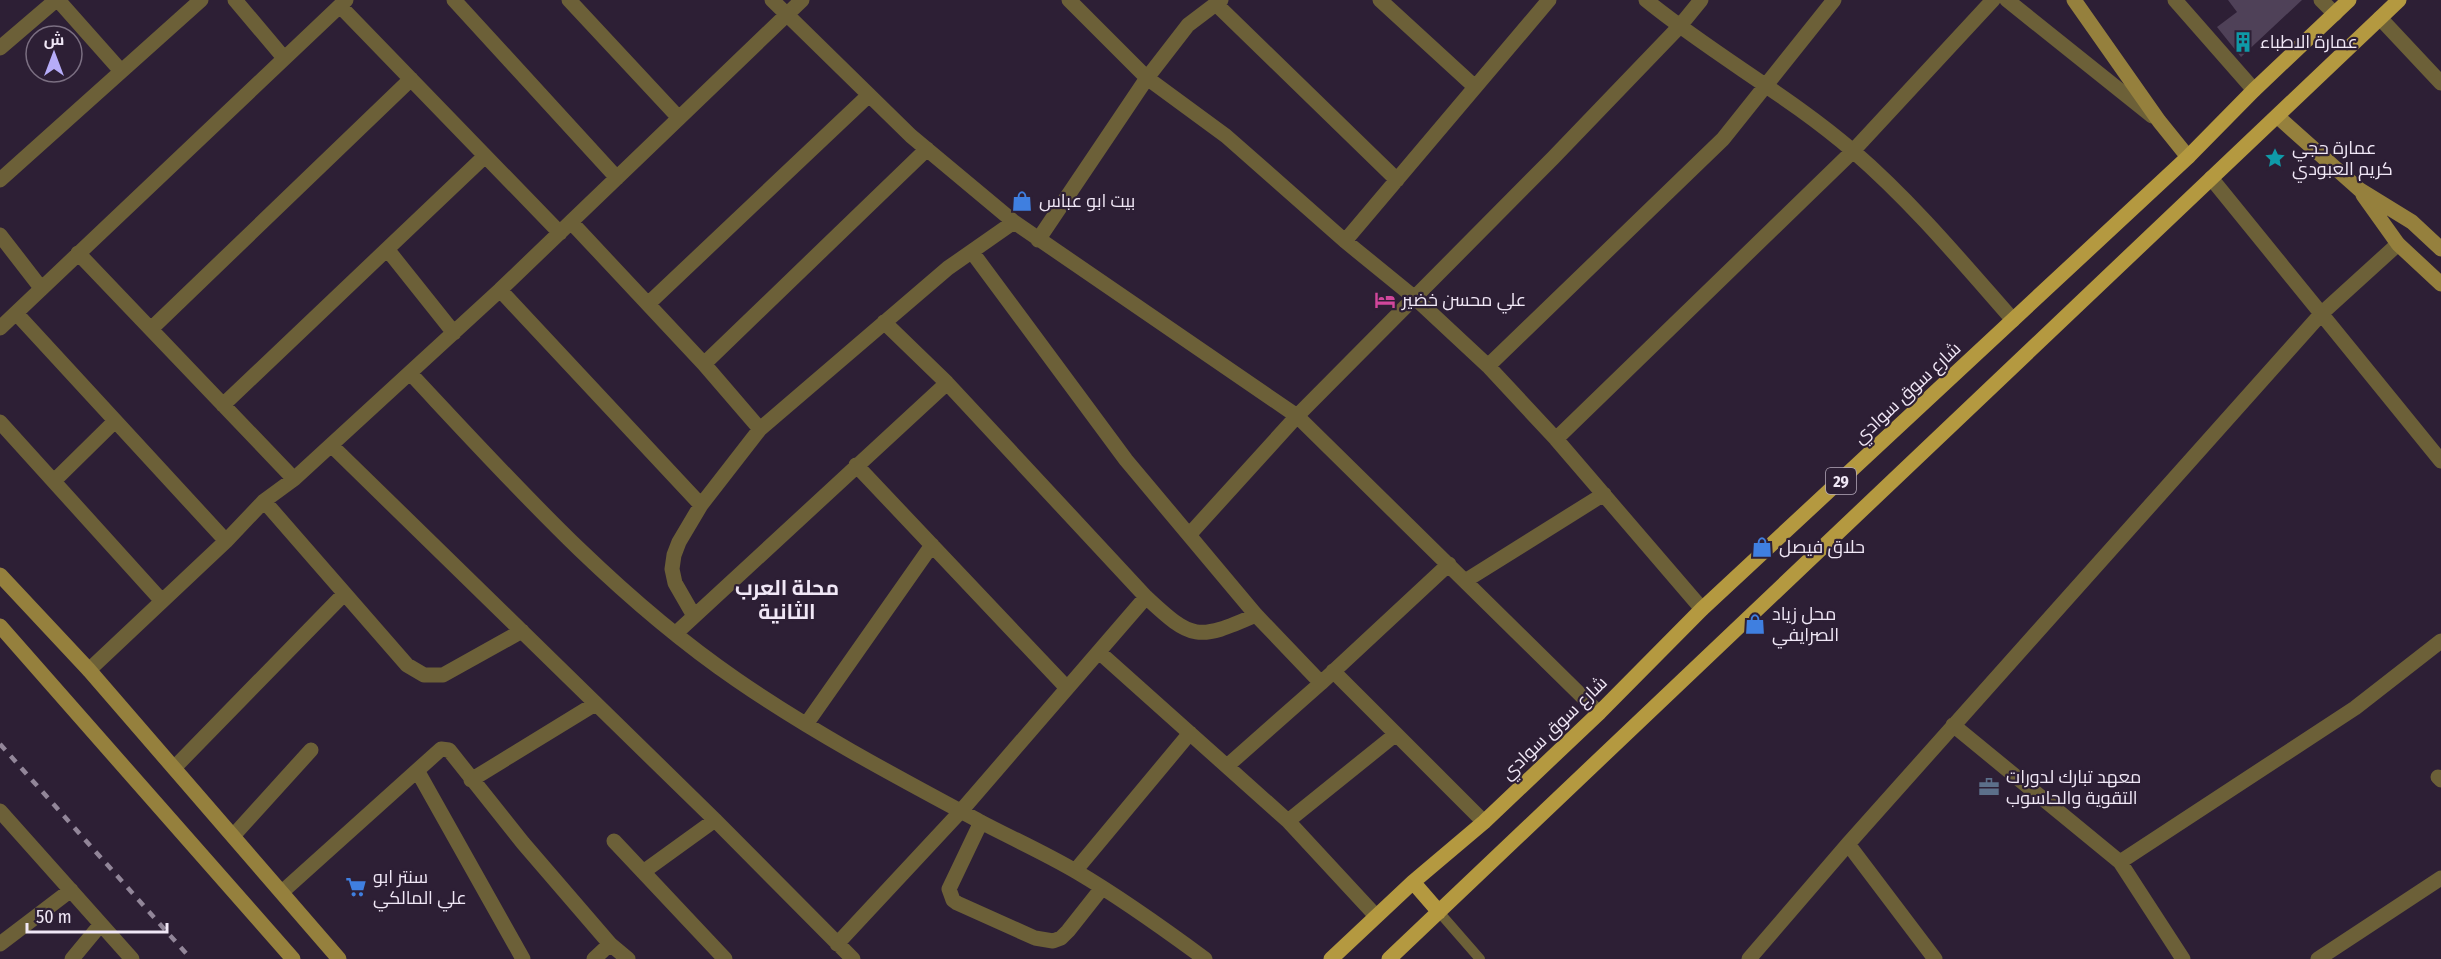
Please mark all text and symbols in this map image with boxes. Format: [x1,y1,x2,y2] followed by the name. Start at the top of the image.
[24,24,84,84] north arrow
[44,30,64,49] text: ش
[2231,30,2255,54] building icon: عمارة الاطباء
[2260,31,2358,53] place label: عمارة الاطباء
[2292,137,2393,183] place label: عمارة حجي كريم العبودي
[2263,146,2287,170] place icon: عمارة حجي كريم العبودي
[1010,189,1034,213] shop icon: بيت ابو عباس
[1039,190,1135,212] place label: بيت ابو عباس
[1373,288,1397,312] hotel icon: علي محسن خضير
[1401,289,1526,314] place label: علي محسن خضير
[1849,338,1967,451] street label: شارع سوق سوادي
[1826,468,1856,494] road number: 29
[1750,535,1774,559] shop icon: حلاق فيصل
[1779,536,1865,559] place label: حلاق فيصل
[735,575,839,625] district label: محلة العرب الثانية
[1772,603,1839,649] place label: محل زياد الصرايفي
[1743,612,1767,636] shop icon: محل زياد الصرايفي
[1496,672,1614,786] street label: شارع سوق سوادي
[2006,766,2141,809] place label: معهد تبارك لدورات التقوية والحاسوب
[1977,775,2001,799] office icon: معهد تبارك لدورات التقوية والحاسوب
[373,866,467,912] place label: سنتر ابو علي المالكي
[344,875,368,899] supermarket icon: سنتر ابو علي المالكي
[27,896,166,934] scale bar
[36,906,72,928] text: 50 m

